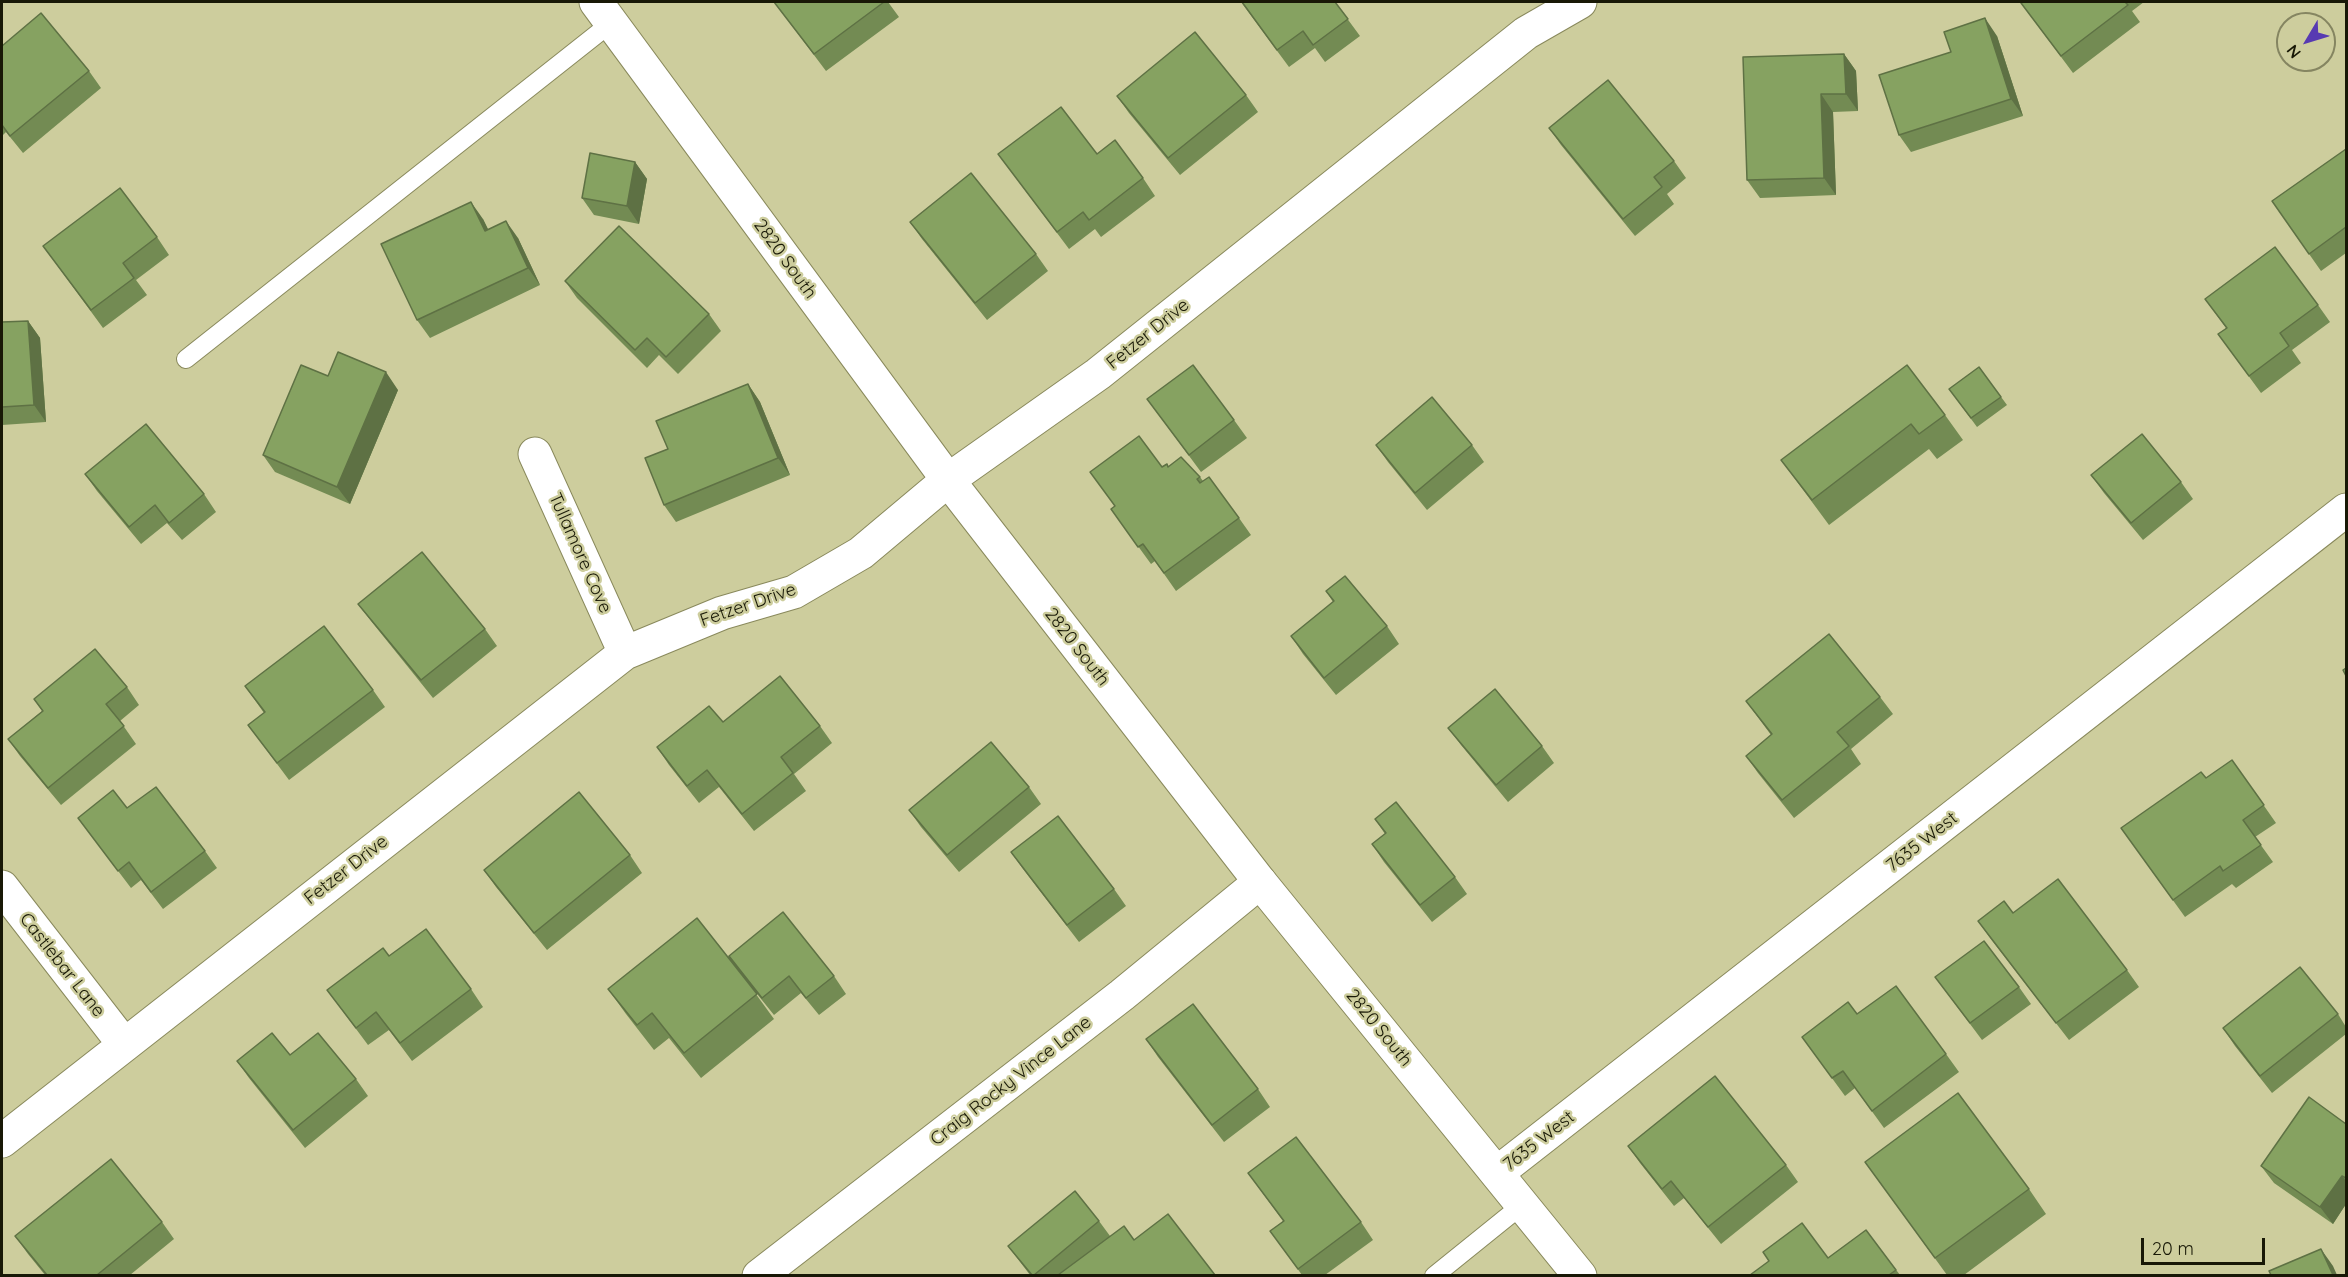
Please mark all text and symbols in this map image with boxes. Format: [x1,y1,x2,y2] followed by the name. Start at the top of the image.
[2276,12,2336,72] north arrow
[2282,41,2305,63] text: N
[749,215,821,303] street label: 2820 South
[1102,294,1194,374] street label: Fetzer Drive
[544,490,616,616] street label: Tullamore Cove
[697,579,799,631] street label: Fetzer Drive
[1040,604,1114,690] street label: 2820 South
[1882,808,1962,876] street label: 7635 West
[300,831,392,909] street label: Fetzer Drive
[15,909,109,1021] street label: Castlebar Lane
[1341,985,1417,1071] street label: 2820 South
[926,1012,1096,1150] street label: Craig Rocky Vince Lane
[1499,1107,1579,1175] street label: 7635 West
[2144,1226,2268,1264] scale bar
[2152,1237,2194,1260] text: 20 m

